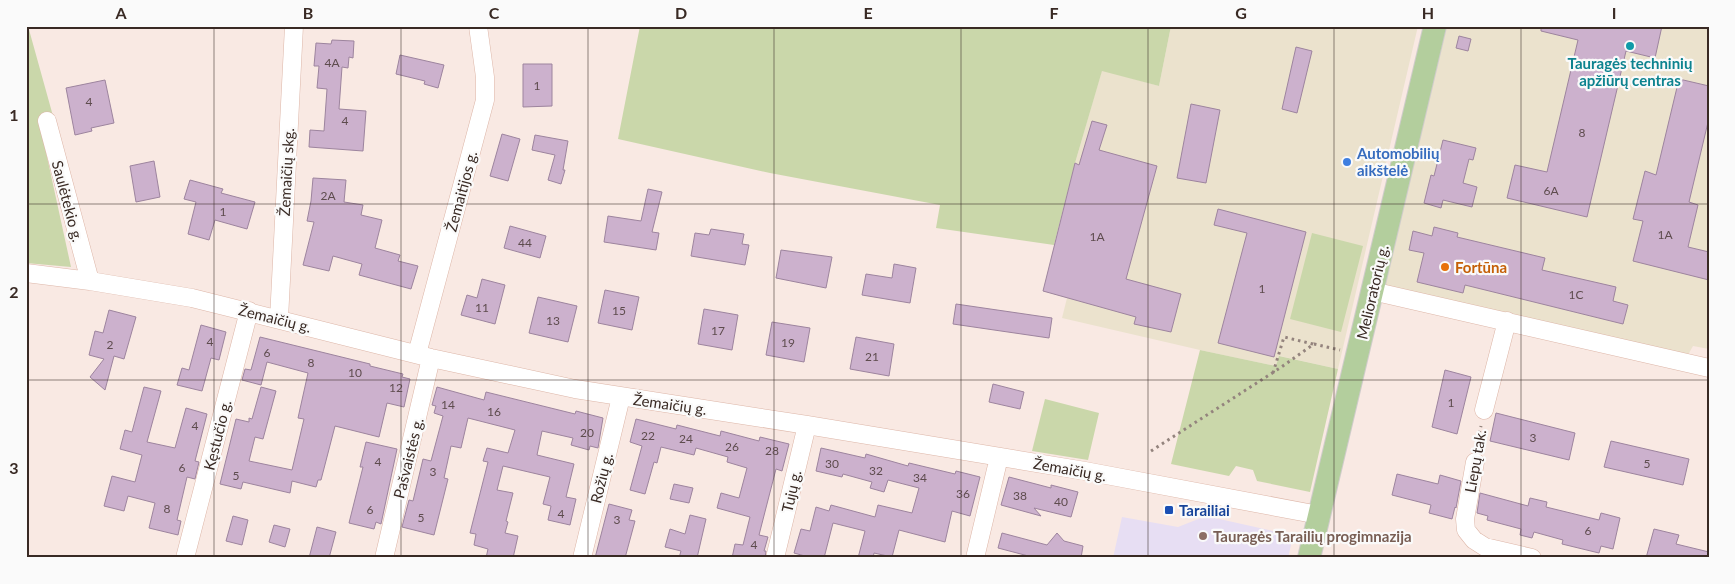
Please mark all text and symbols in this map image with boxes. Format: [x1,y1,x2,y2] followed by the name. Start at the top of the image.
[114,3,127,22] text: A
[303,3,313,22] text: B
[489,3,500,22] text: C
[675,3,687,22] text: D
[863,3,873,22] text: E
[1049,3,1059,22] text: F
[1235,3,1247,22] text: G
[1422,3,1434,22] text: H
[1612,3,1616,22] text: I
[1624,40,1636,52] marker: Tauragės techninių apžiūrų centras
[1568,54,1693,89] place label: Tauragės techninių apžiūrų centras
[324,55,340,70] house number: 4A
[534,78,541,93] house number: 1
[86,94,93,109] house number: 4
[9,105,19,124] text: 1
[342,113,349,128] house number: 4
[1579,125,1586,140] house number: 8
[275,127,297,217] street label: Žemaičių skg.
[1356,144,1440,179] place label: Automobilių aikštelė
[442,149,480,233] street label: Žemaitijos g.
[1341,156,1353,168] marker: Automobilių aikštelė
[49,158,87,244] street label: Saulėtekio g.
[1543,183,1559,198] house number: 6A
[320,188,336,203] house number: 2A
[220,204,227,219] house number: 1
[1657,227,1673,242] house number: 1A
[1089,229,1105,244] house number: 1A
[518,235,532,250] house number: 44
[1352,243,1392,341] street label: Melioratorių g.
[1455,258,1507,276] place label: Fortūna
[1439,261,1451,273] marker: Fortūna
[1259,281,1266,296] house number: 1
[9,282,19,301] text: 2
[1569,287,1583,302] house number: 1C
[237,300,313,336] street label: Žemaičių g.
[475,300,489,315] house number: 11
[612,303,626,318] house number: 15
[546,313,560,328] house number: 13
[711,323,725,338] house number: 17
[207,334,214,349] house number: 4
[781,335,795,350] house number: 19
[107,337,114,352] house number: 2
[264,345,271,360] house number: 6
[865,349,879,364] house number: 21
[308,355,315,370] house number: 8
[348,365,362,380] house number: 10
[389,380,403,395] house number: 12
[632,390,708,418] street label: Žemaičių g.
[1448,395,1455,410] house number: 1
[441,397,455,412] house number: 14
[200,398,234,472] street label: Kęstučio g.
[487,404,501,419] house number: 16
[389,416,427,500] street label: Pašvaistės g.
[192,418,199,433] house number: 4
[580,425,594,440] house number: 20
[641,428,655,443] house number: 22
[1461,428,1489,494] street label: Liepų tak.
[1530,430,1537,445] house number: 3
[679,431,693,446] house number: 24
[725,439,739,454] house number: 26
[765,443,779,458] house number: 28
[586,451,616,505] street label: Rožių g.
[375,454,382,469] house number: 4
[1032,454,1108,484] street label: Žemaičių g.
[825,456,839,471] house number: 30
[1644,456,1651,471] house number: 5
[9,458,19,477] text: 3
[179,460,186,475] house number: 6
[869,463,883,478] house number: 32
[430,464,437,479] house number: 3
[233,468,240,483] house number: 5
[777,468,805,514] street label: Tujų g.
[913,470,927,485] house number: 34
[956,486,970,501] house number: 36
[1013,488,1027,503] house number: 38
[1054,494,1068,509] house number: 40
[164,501,171,516] house number: 8
[1179,501,1230,519] place label: Tarailiai
[367,502,374,517] house number: 6
[1163,504,1175,516] marker: Tarailiai
[558,506,565,521] house number: 4
[418,510,425,525] house number: 5
[614,512,621,527] house number: 3
[1585,523,1592,538] house number: 6
[1213,527,1412,545] place label: Tauragės Tarailių progimnazija
[1197,530,1209,542] marker: Tauragės Tarailių progimnazija
[751,537,758,552] house number: 4

